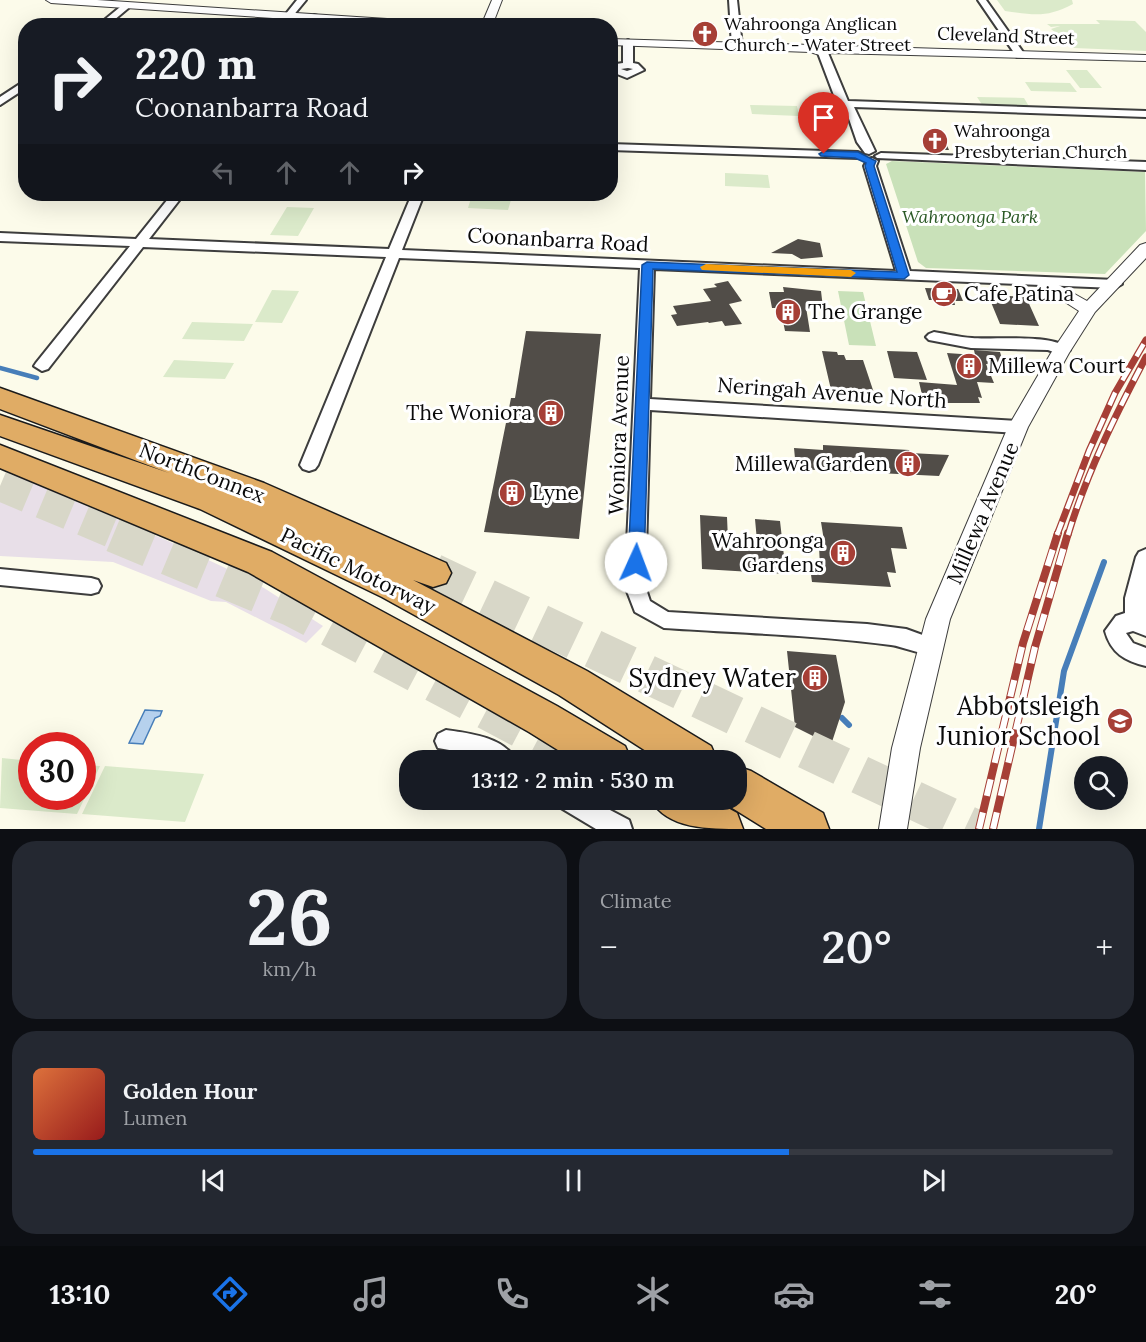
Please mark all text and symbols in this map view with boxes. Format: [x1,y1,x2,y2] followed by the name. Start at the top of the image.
[724,12,911,56] place label: Wahroonga Anglican Church - Water Street
[690,19,720,49] church icon: Wahroonga Anglican Church - Water Street
[937,22,1075,49] street label: Cleveland Street
[135,37,256,91] text: 220 m
[36,42,114,120] icon: right
[135,90,369,124] text: Coonanbarra Road
[798,92,849,154] pin
[807,101,840,134] icon: arrive
[954,119,1127,163] place label: Wahroonga Presbyterian Church
[920,126,950,156] church icon: Wahroonga Presbyterian Church
[207,156,240,189] icon: left
[270,156,303,189] icon: ahead
[333,156,366,189] icon: ahead
[396,156,429,189] icon: right
[902,205,1038,228] park label: Wahroonga Park
[467,221,649,258] street label: Coonanbarra Road
[929,279,959,309] cafe icon: Cafe Patina
[964,280,1074,307] place label: Cafe Patina
[773,297,803,327] building icon: The Grange
[808,298,922,325] place label: The Grange
[954,351,984,381] building icon: Millewa Court
[988,352,1127,379] place label: Millewa Court
[602,355,635,515] street label: Woniora Avenue
[716,371,948,414] street label: Neringah Avenue North
[536,398,566,428] building icon: The Woniora
[406,399,532,426] place label: The Woniora
[135,436,269,509] street label: NorthConnex
[940,437,1025,588] street label: Millewa Avenue
[893,449,923,479] building icon: Millewa Garden
[735,450,888,477] place label: Millewa Garden
[497,478,527,508] building icon: Lyne
[532,479,579,506] place label: Lyne
[276,521,440,620] street label: Pacific Motorway
[712,527,824,578] place label: Wahroonga Gardens
[604,531,668,595] position arrow
[828,538,858,568] building icon: Wahroonga Gardens
[629,661,797,694] place label: Sydney Water
[800,663,830,693] building icon: Sydney Water
[936,689,1100,752] place label: Abbotsleigh Junior School
[1105,706,1135,736] school or university icon: Abbotsleigh Junior School
[18,732,96,810] speed limit sign: 30
[1074,756,1128,810] map controls
[1074,756,1128,810] button: search
[472,766,674,794] text: 13:12 · 2 min · 530 m
[246,867,333,966] text: 26
[600,888,672,913] text: Climate
[822,918,891,975] text: 20°
[600,926,618,968] text: −
[1095,926,1113,968] text: +
[262,956,317,981] text: km/h
[123,1077,257,1105] text: Golden Hour
[123,1105,187,1130] text: Lumen
[197,1164,230,1197] icon: previous
[557,1164,590,1197] icon: pause
[917,1164,950,1197] icon: next
[209,1273,251,1315] icon: directions
[350,1273,392,1315] icon: music
[491,1273,533,1315] icon: phone
[632,1273,674,1315] icon: climate
[773,1273,815,1315] icon: car
[914,1273,956,1315] icon: filters
[49,1277,110,1311] text: 13:10
[1055,1277,1097,1311] text: 20°

